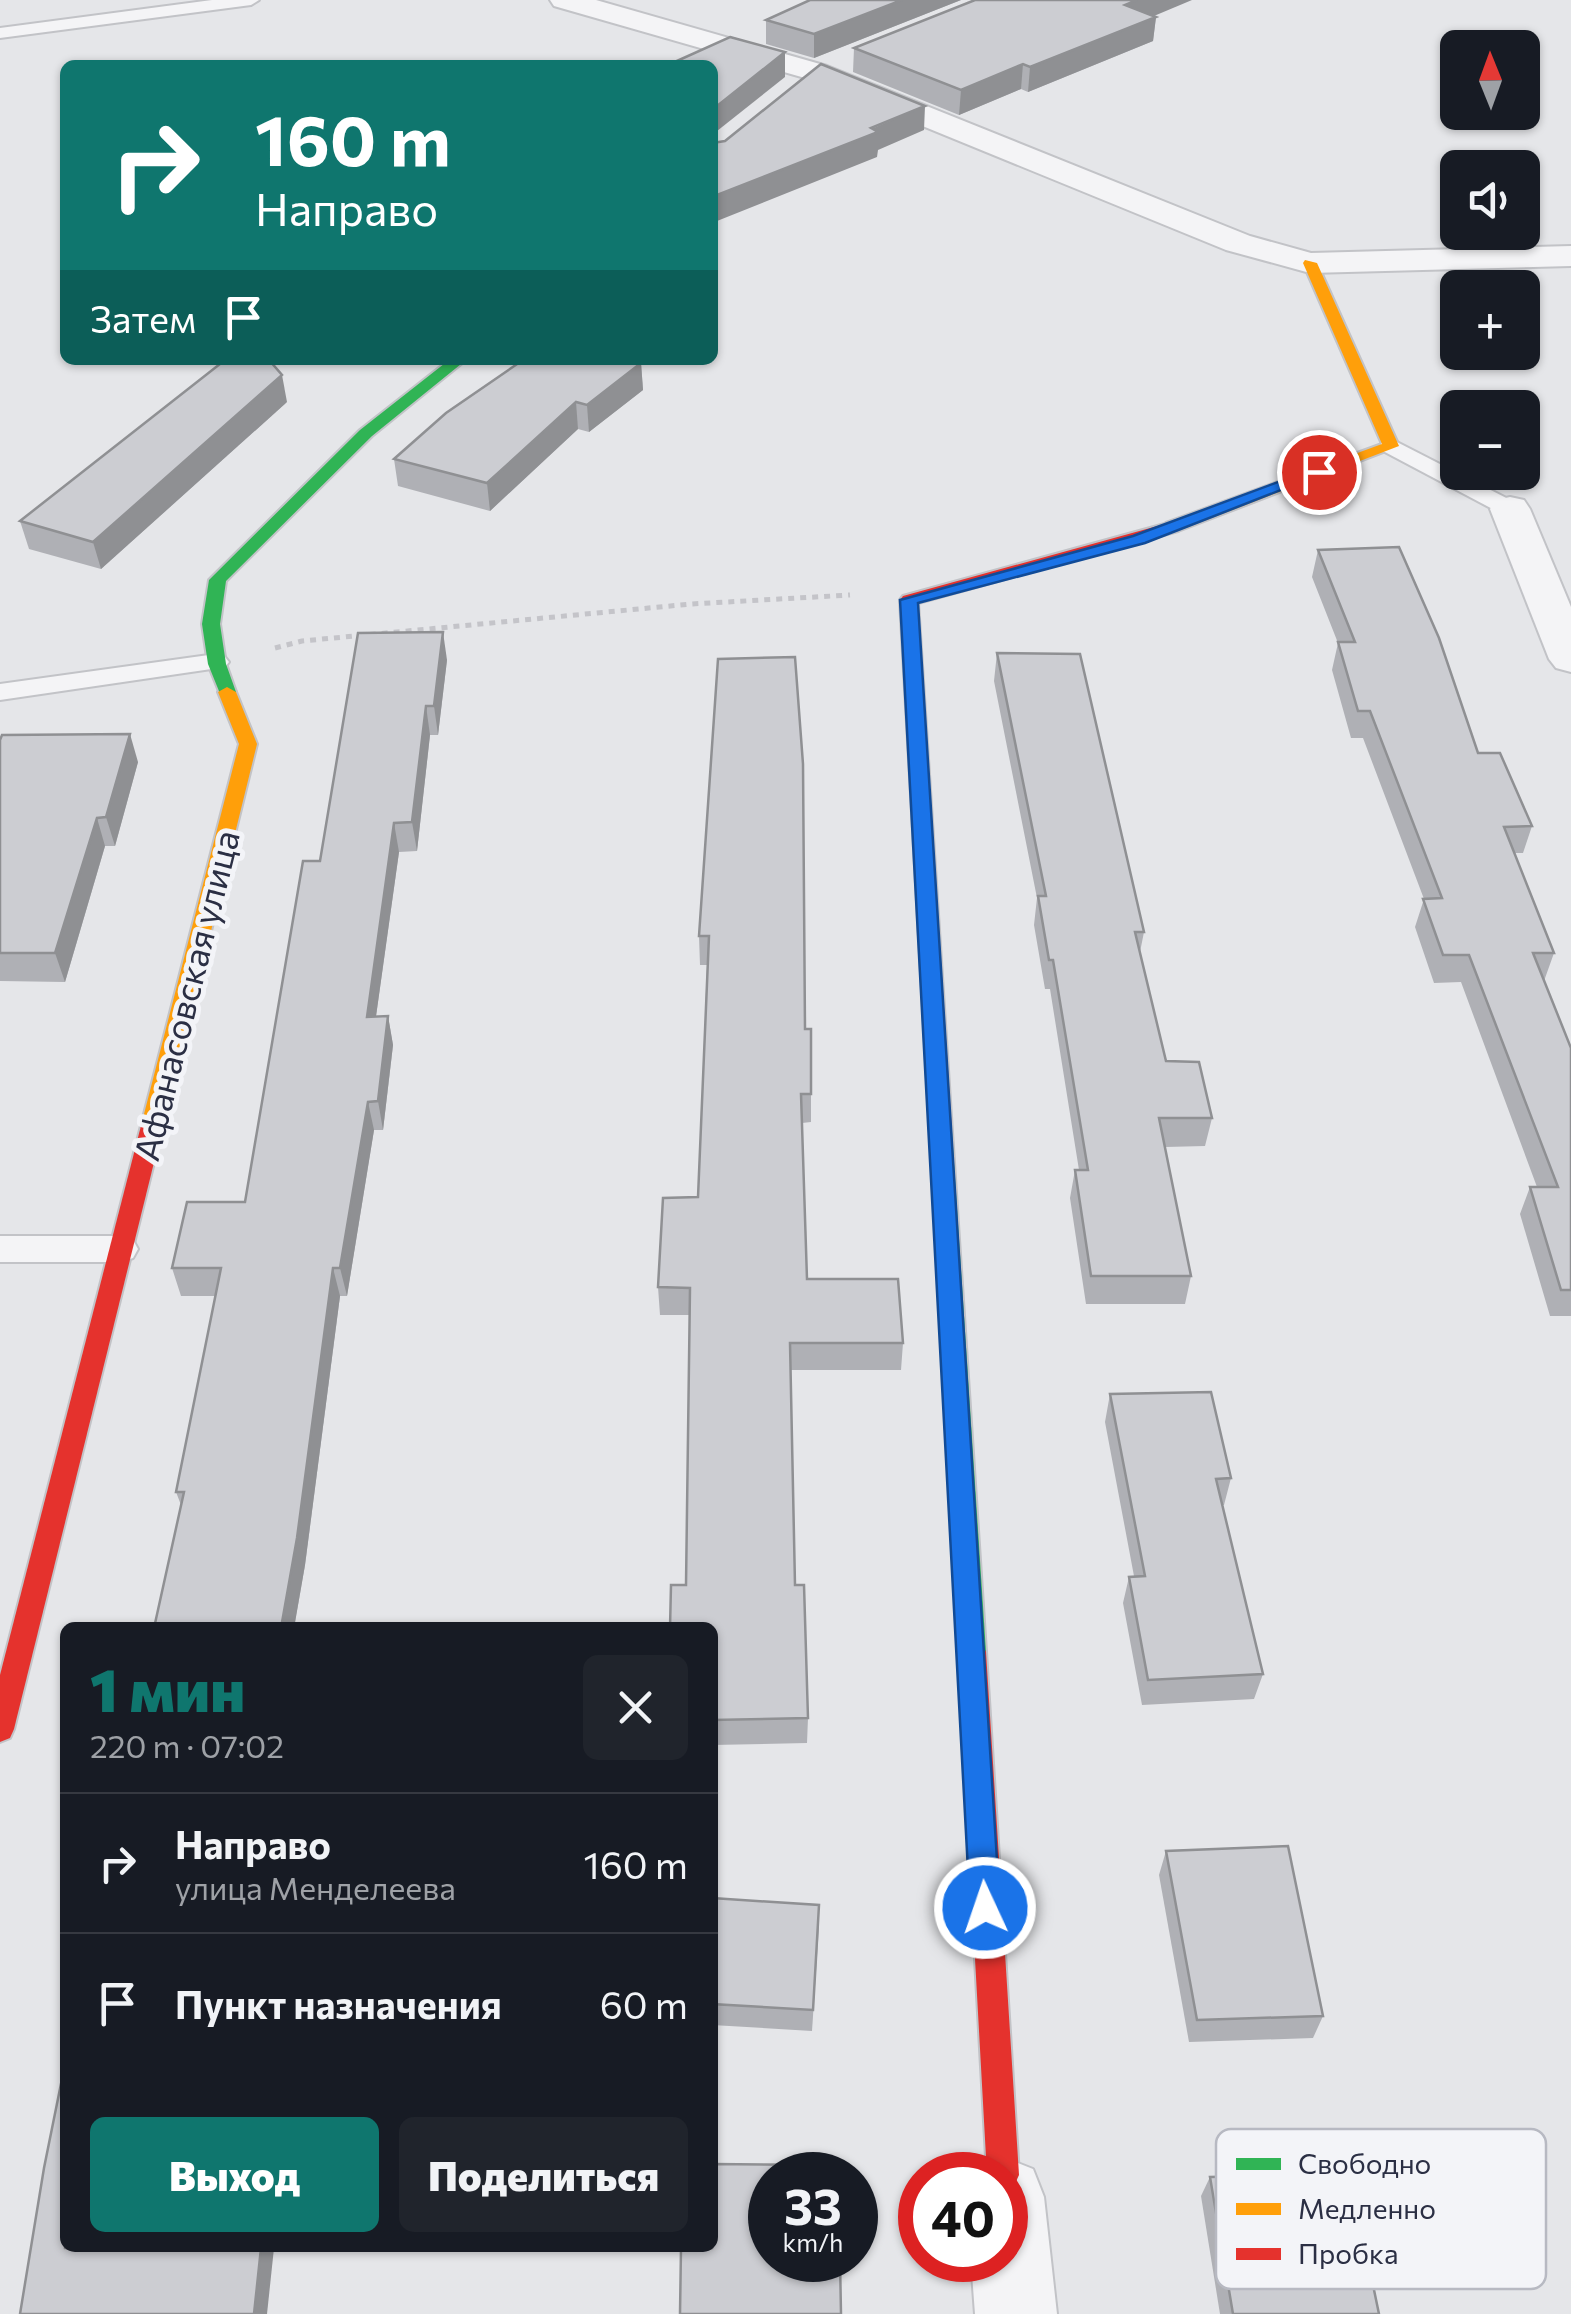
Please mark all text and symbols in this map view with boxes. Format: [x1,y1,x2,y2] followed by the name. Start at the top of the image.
[1440,30,1540,130] north arrow
[1440,30,1540,490] map controls
[255,95,451,180] text: 160 m
[90,100,220,230] icon: right
[1440,150,1540,250] button: sound
[255,180,438,235] text: Направо
[1440,270,1540,370] button: +
[216,290,271,345] icon: arrive
[90,294,196,341] text: Затем
[1440,390,1540,490] button: −
[1277,430,1362,515] pin
[1292,445,1347,500] icon: arrive
[123,825,247,1165] street label: Афанасовская улица
[90,1651,245,1724] text: 1 мин
[583,1655,688,1760] button: close
[90,1725,284,1765] text: 220 m · 07:02
[175,1820,331,1867] text: Направо
[90,1836,145,1891] icon: right
[583,1840,688,1887] text: 160 m
[933,1856,1037,1960] position arrow
[175,1867,456,1907] text: улица Менделеева
[90,1976,145,2031] icon: arrive
[175,1980,502,2027] text: Пункт назначения
[600,1980,688,2027] text: 60 m
[90,2117,379,2232] button: Выход
[399,2117,688,2232] button: Поделиться
[1216,2129,1546,2289] legend
[1298,2146,1431,2180] text: Свободно
[898,2152,1028,2282] speed limit sign: 40
[784,2174,842,2235] text: 33
[1298,2191,1436,2225] text: Медленно
[783,2227,843,2257] text: km/h
[1298,2236,1398,2270] text: Пробка

